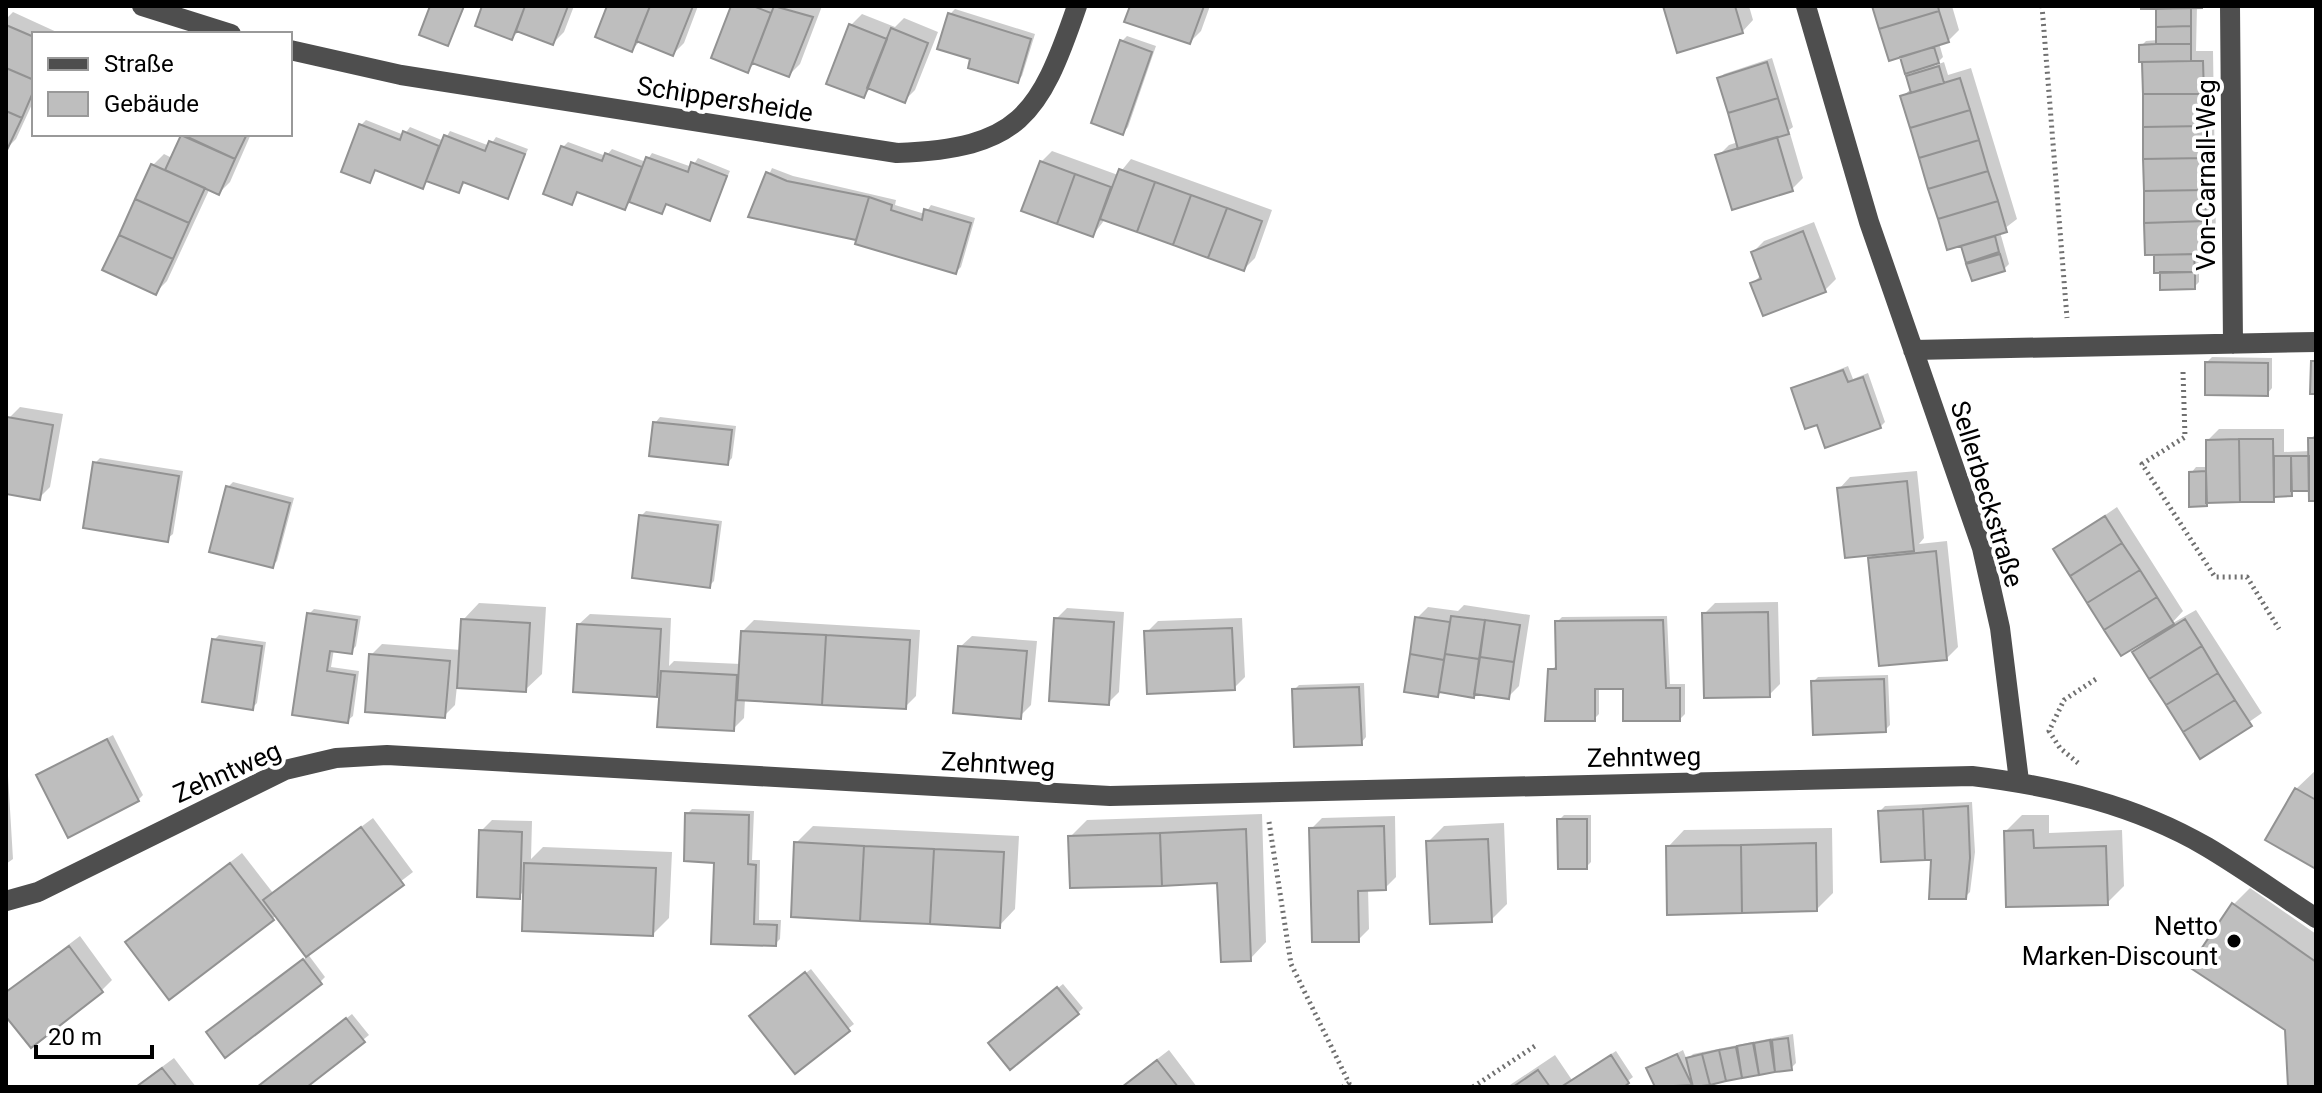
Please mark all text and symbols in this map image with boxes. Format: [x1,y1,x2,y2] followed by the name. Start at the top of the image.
[32,32,292,136] legend
[104,50,174,78] text: Straße
[635,70,815,128] street label: Schippersheide
[2191,79,2221,271] street label: Von-Carnall-Weg
[104,90,199,118] text: Gebäude
[1944,397,2030,591] street label: Sellerbeckstraße
[169,735,285,809] street label: Zehntweg
[1587,741,1701,773] street label: Zehntweg
[940,746,1056,782] street label: Zehntweg
[2022,911,2218,971] place label: Netto Marken-Discount
[2225,932,2243,950] marker: Netto Marken-Discount
[36,1009,152,1059] scale bar
[48,1023,102,1051] text: 20 m

